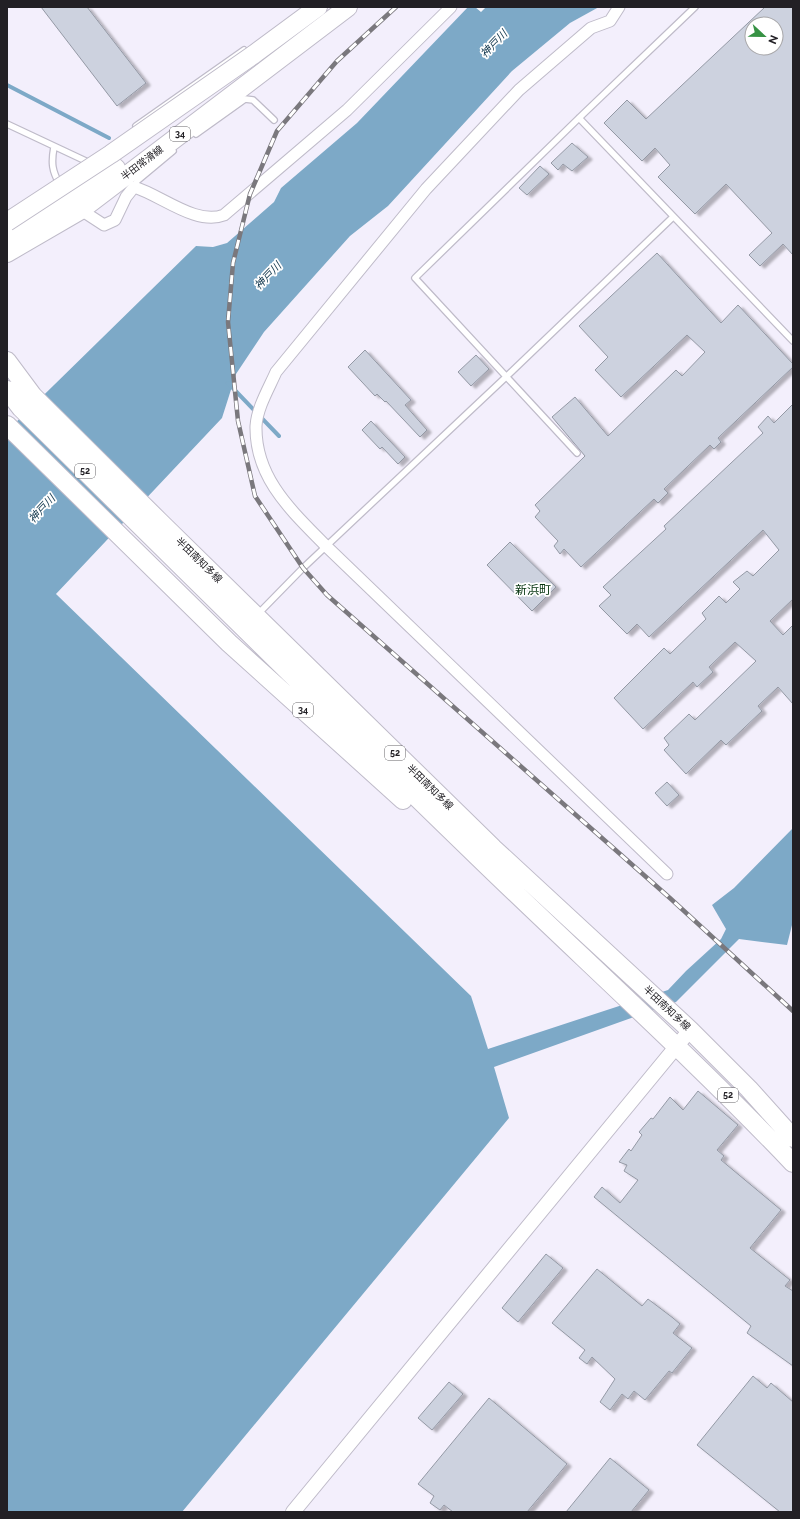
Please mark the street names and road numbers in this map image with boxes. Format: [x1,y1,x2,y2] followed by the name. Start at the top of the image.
[170,127,190,141] road number: 34
[119,144,165,182] street label: 半田常滑線
[75,464,95,478] road number: 52
[174,535,224,585] street label: 半田南知多線
[293,703,313,717] road number: 34
[385,746,405,760] road number: 52
[405,762,455,812] street label: 半田南知多線
[641,984,693,1032] street label: 半田南知多線
[718,1088,738,1102] road number: 52

